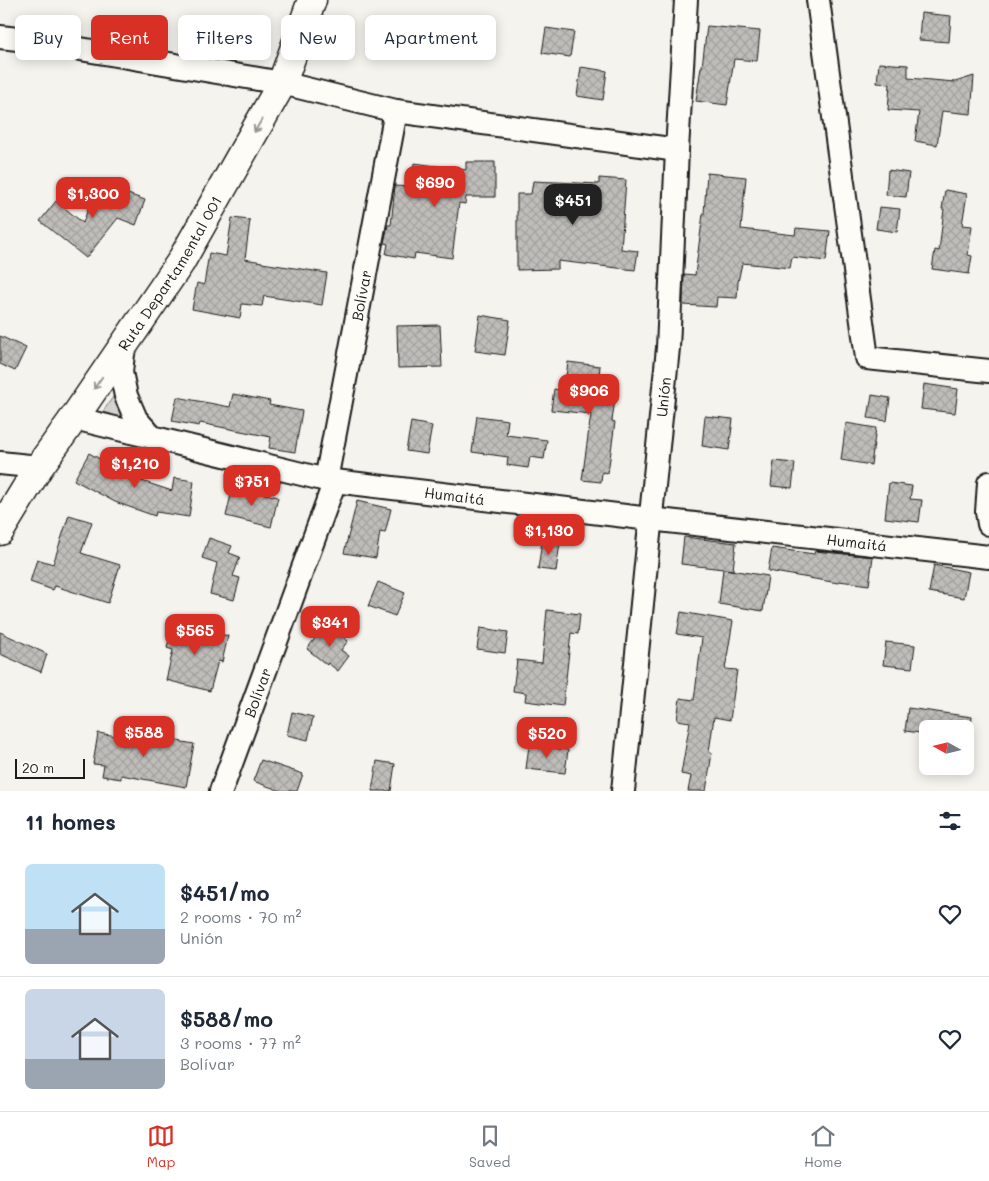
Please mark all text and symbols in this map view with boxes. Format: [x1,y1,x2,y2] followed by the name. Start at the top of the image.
[15,15,81,60] chip: Buy
[91,15,168,60] chip: Rent
[178,15,271,60] chip: Filters
[281,15,355,60] chip: New
[365,15,496,60] chip: Apartment
[252,118,262,132] one-way arrow
[405,166,465,208] pin: $690
[415,171,455,192] text: $690
[52,176,134,219] pin: $1,300
[67,182,119,203] text: $1,300
[543,184,603,226] pin: $451
[555,189,591,210] text: $451
[113,192,226,354] street label: Ruta Departamental 001
[346,268,376,322] street label: Bolívar
[559,374,619,416] pin: $906
[93,376,104,390] one-way arrow
[651,376,675,418] street label: Unión
[569,379,609,400] text: $906
[94,446,176,489] pin: $1,210
[111,452,159,473] text: $1,210
[222,464,282,507] pin: $751
[234,470,270,491] text: $751
[423,482,486,509] street label: Humaitá
[508,514,590,556] pin: $1,130
[525,519,573,540] text: $1,130
[826,529,888,556] street label: Humaitá
[300,606,360,648] pin: $341
[312,611,348,632] text: $341
[165,614,225,656] pin: $565
[176,619,214,640] text: $565
[239,665,276,720] street label: Bolívar
[114,716,174,758] pin: $588
[517,716,577,759] pin: $520
[919,720,974,775] north arrow
[919,720,974,775] map controls
[124,721,164,742] text: $588
[528,722,566,743] text: $520
[15,756,85,779] scale bar
[22,758,54,777] text: 20 m
[936,807,964,835] icon: filters
[25,808,116,835] text: 11 homes
[180,879,270,906] text: $451/mo
[65,884,125,944] icon: home
[936,900,964,928] icon: heart
[180,906,301,927] text: 2 rooms · 70 m²
[180,927,223,948] text: Unión
[180,1005,273,1032] text: $588/mo
[65,1009,125,1069] icon: home
[936,1025,964,1053] icon: heart
[180,1032,301,1053] text: 3 rooms · 77 m²
[180,1053,235,1074] text: Bolívar
[147,1122,175,1171] tab: Map
[469,1122,510,1171] tab: Saved
[804,1122,842,1171] tab: Home

